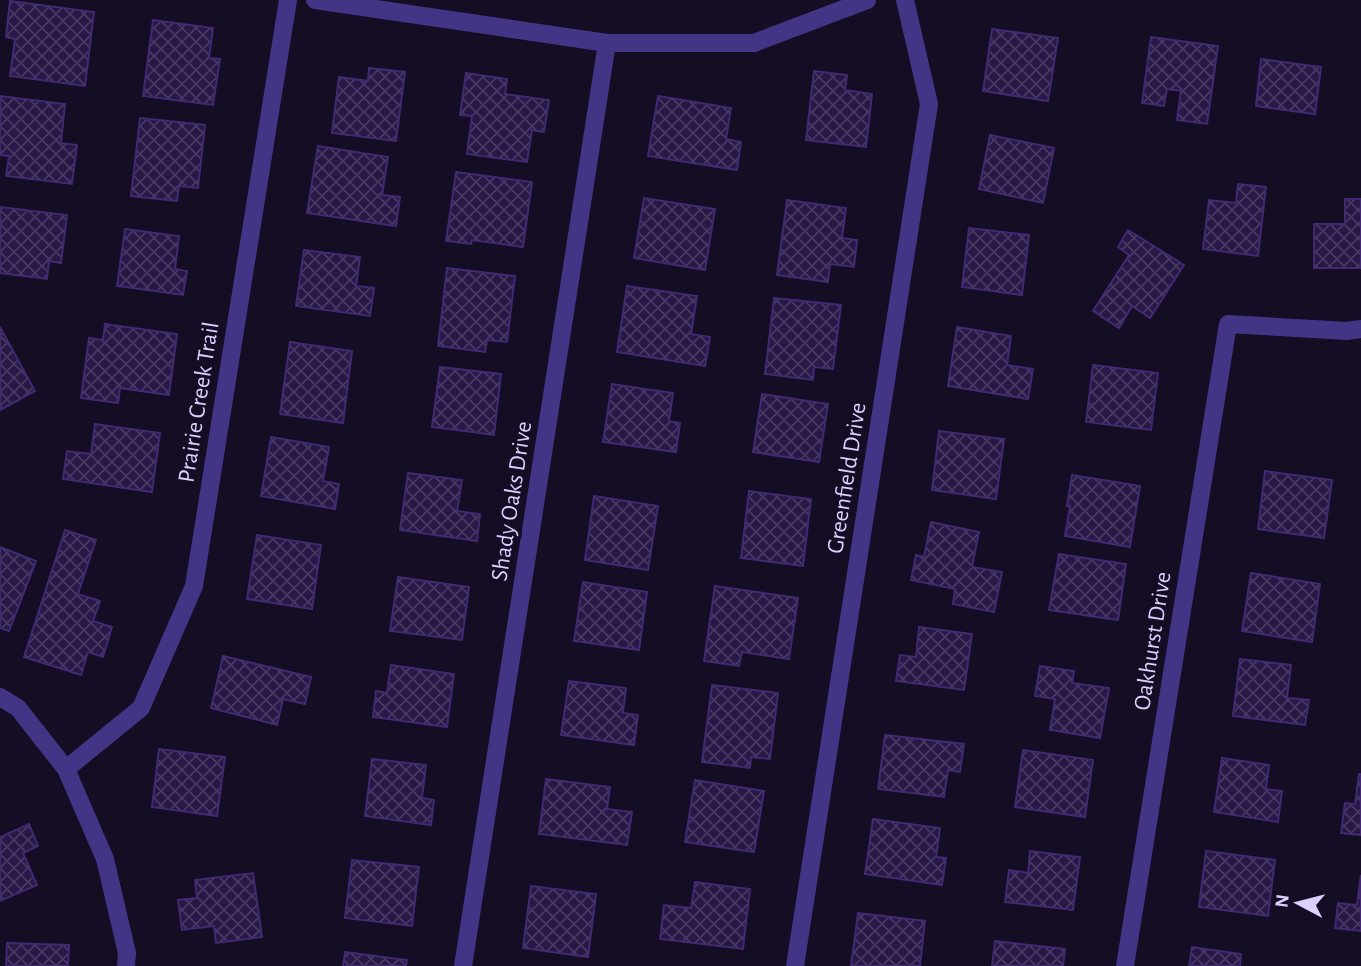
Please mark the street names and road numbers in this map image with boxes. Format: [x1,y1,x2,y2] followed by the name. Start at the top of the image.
[174,320,224,484] street label: Prairie Creek Trail
[823,401,871,555] street label: Greenfield Drive
[488,420,536,583] street label: Shady Oaks Drive
[1130,570,1176,712] street label: Oakhurst Drive

